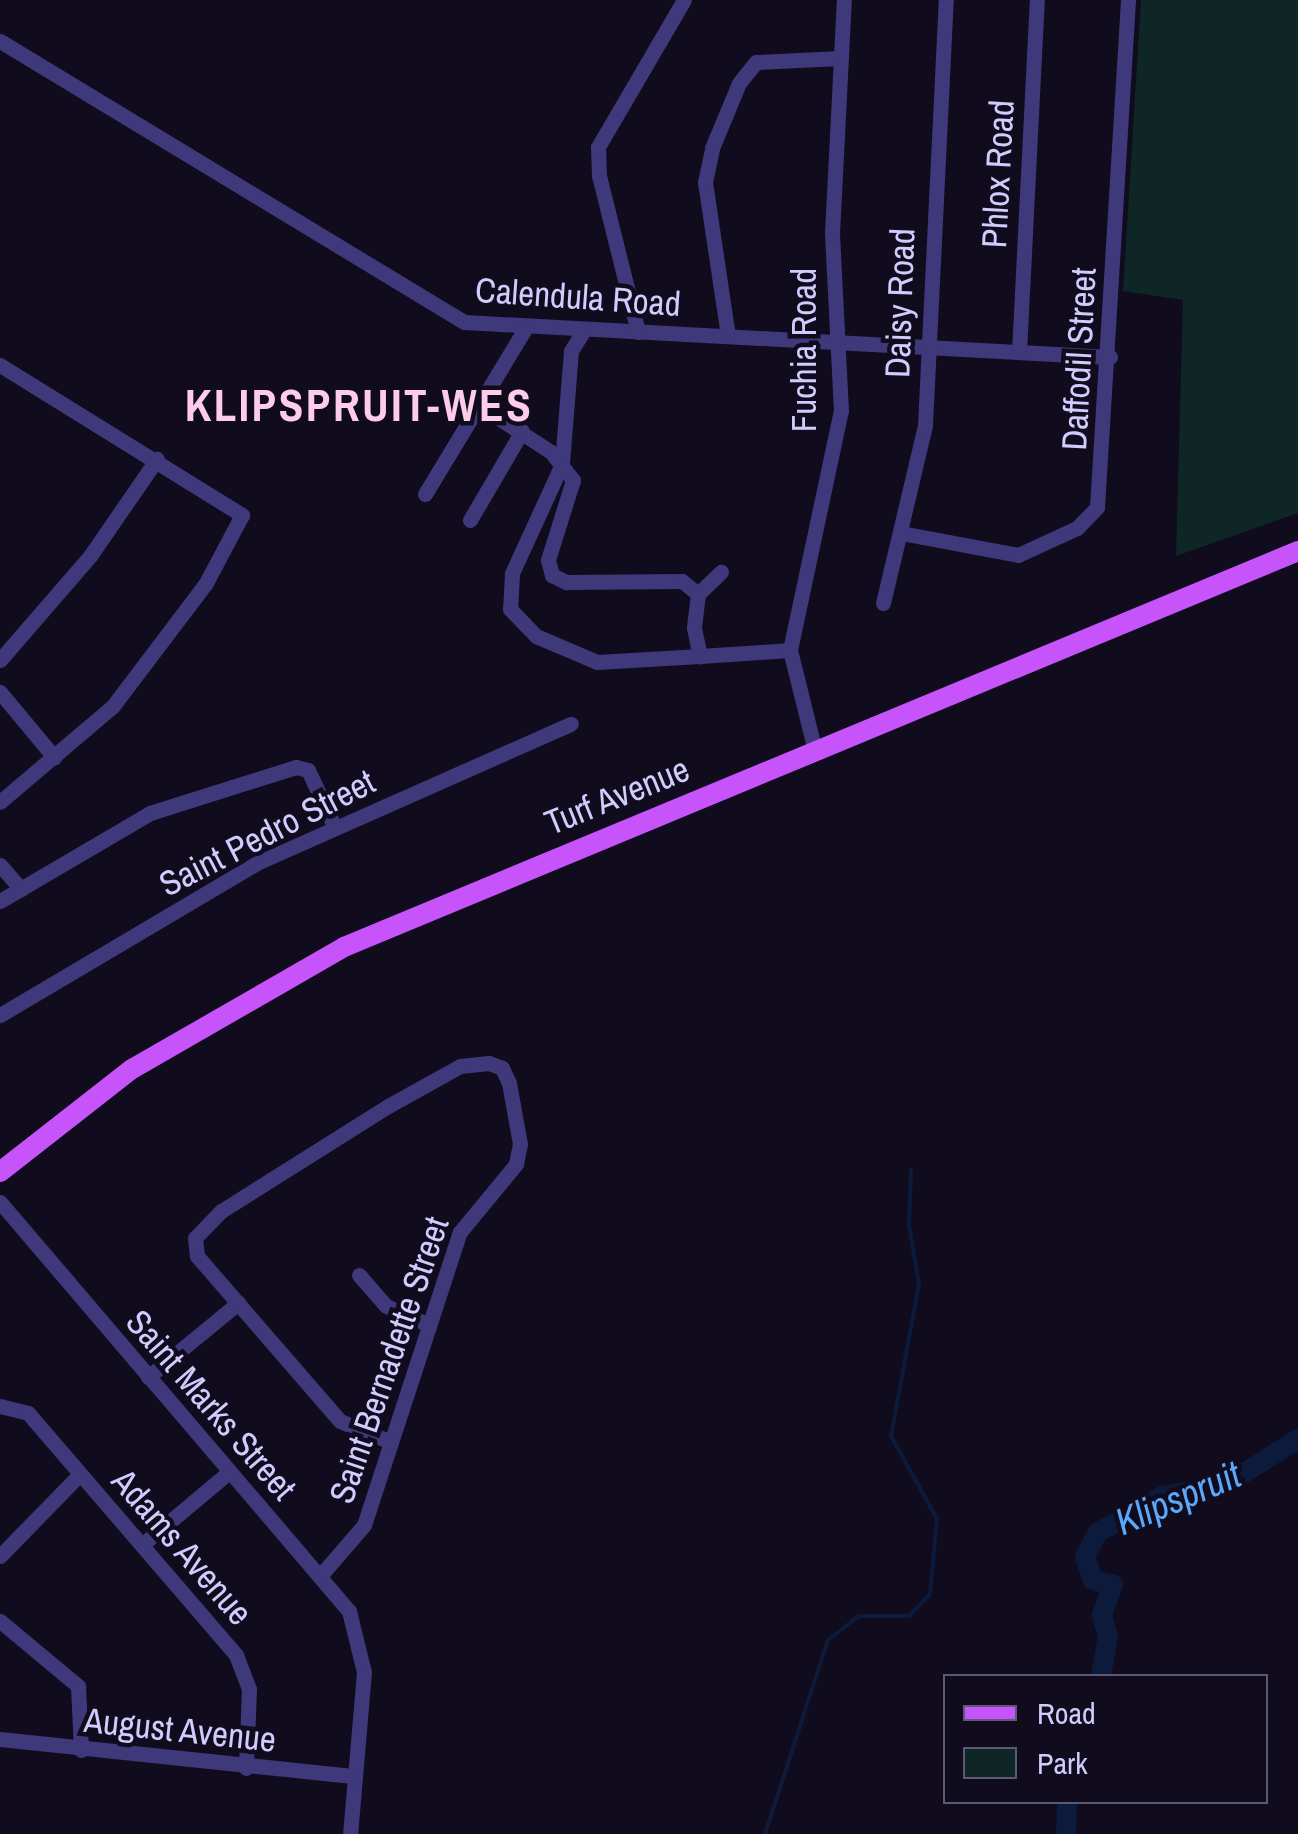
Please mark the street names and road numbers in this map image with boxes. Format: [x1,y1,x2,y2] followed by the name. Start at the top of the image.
[973,99,1023,249] street label: Phlox Road
[876,227,924,379] street label: Daisy Road
[1053,267,1105,451] street label: Daffodil Street
[783,268,825,432] street label: Fuchia Road
[474,269,682,325] street label: Calendula Road
[538,748,696,844] street label: Turf Avenue
[152,761,382,905] street label: Saint Pedro Street
[320,1211,458,1509] street label: Saint Bernadette Street
[117,1302,305,1508] street label: Saint Marks Street
[102,1460,262,1634] street label: Adams Avenue
[81,1699,279,1761] street label: August Avenue

